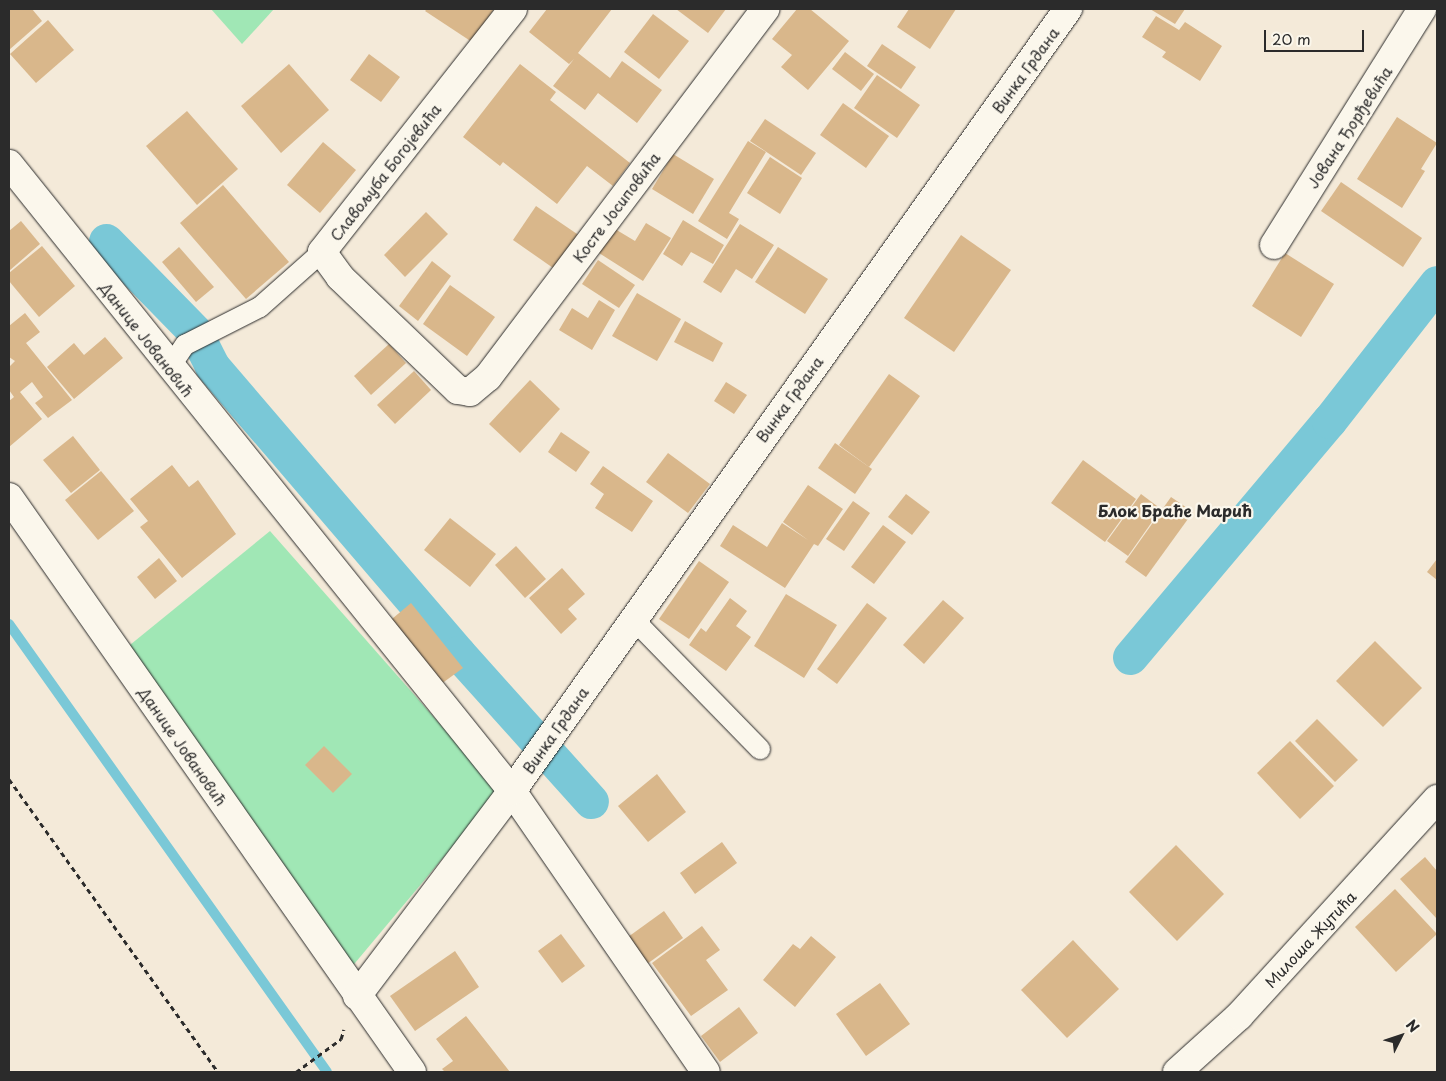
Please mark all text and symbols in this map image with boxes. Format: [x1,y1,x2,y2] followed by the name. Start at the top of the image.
[1266,20,1366,52] scale bar
[988,23,1062,117] street label: Винка Грдана
[1272,27,1311,50] text: 20 m
[1303,62,1395,192] street label: Јована Ђорђевића
[326,99,444,245] street label: Славољуба Богојевића
[569,149,663,265] street label: Косте Јосиповића
[97,278,197,400] street label: Данице Јовановић
[752,352,826,446] street label: Винка Грдана
[1097,500,1253,520] district label: Блок Браће Марић
[135,683,231,809] street label: Данице Јовановић
[518,683,592,777] street label: Винка Грдана
[1261,887,1359,991] street label: Милоша Жутића
[1376,1011,1426,1061] north arrow
[1401,1015,1424,1037] text: N

